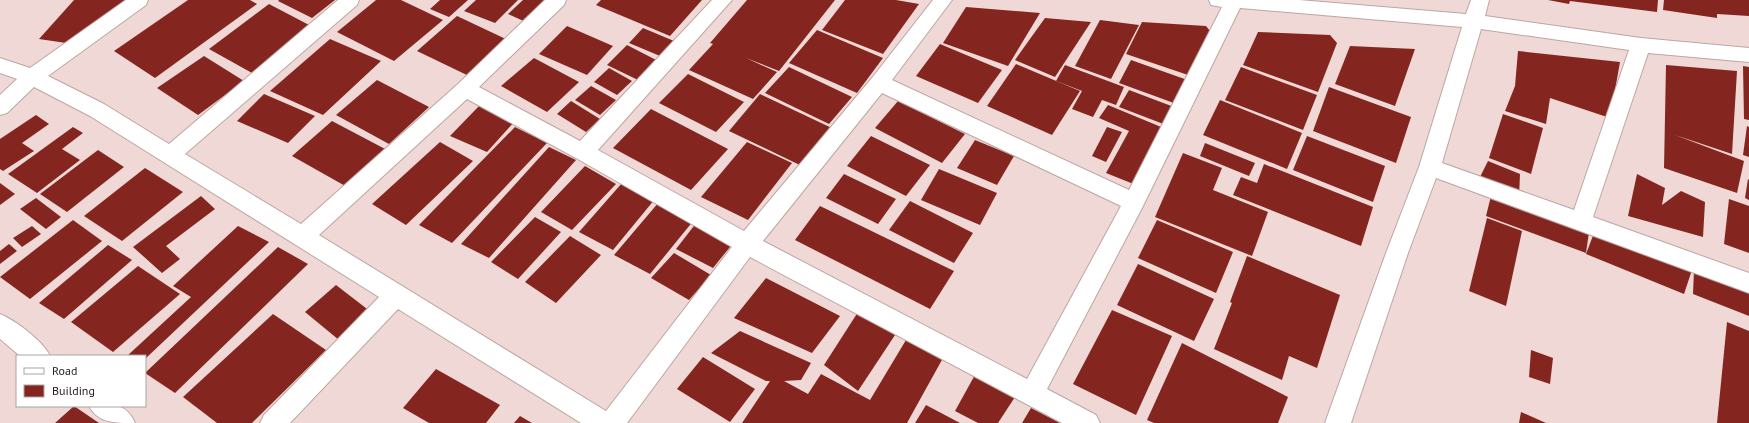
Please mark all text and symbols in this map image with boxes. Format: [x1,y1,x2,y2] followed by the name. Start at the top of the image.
[16,355,146,407] legend
[52,363,77,378] text: Road
[52,383,95,398] text: Building

